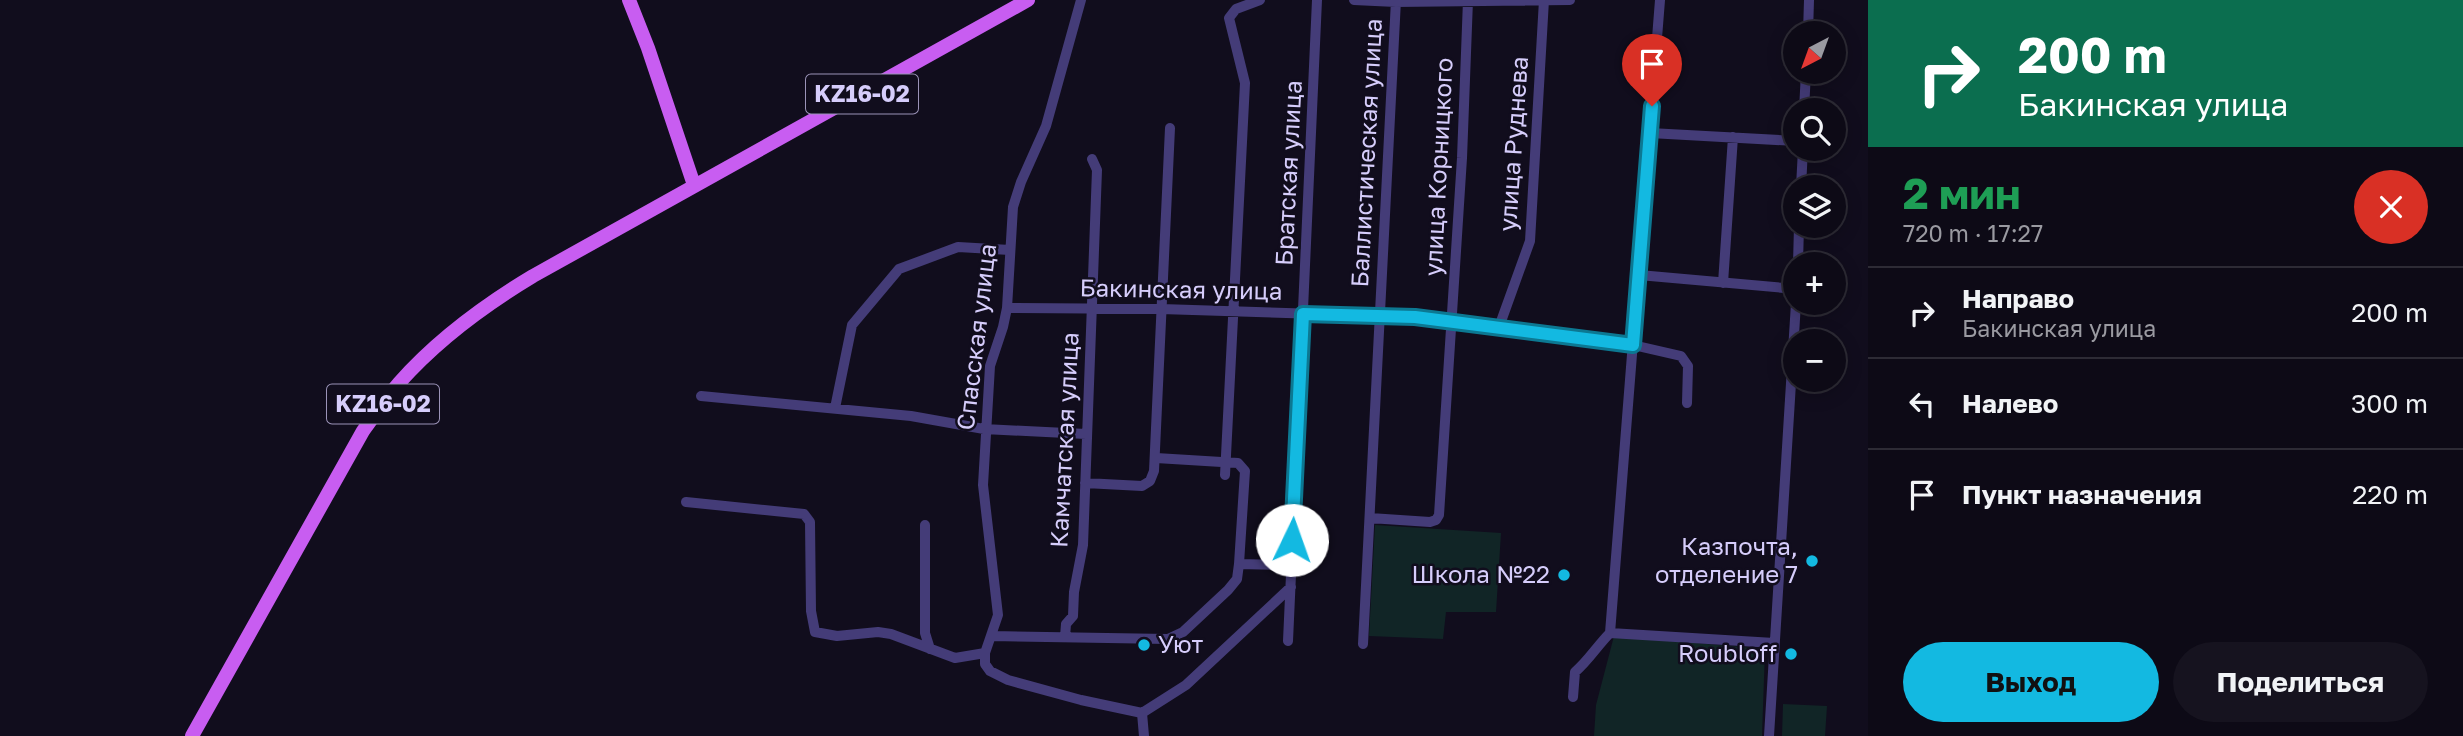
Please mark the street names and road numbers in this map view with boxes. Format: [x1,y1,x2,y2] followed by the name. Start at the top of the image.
[1344,18,1387,288] street label: Баллистическая улица
[1492,55,1533,232] street label: улица Руднева
[1417,57,1458,277] street label: улица Корницкого
[806,74,918,114] road number: KZ16-02
[1268,79,1307,266] street label: Братская улица
[950,242,1001,432] street label: Спасская улица
[1079,272,1283,305] street label: Бакинская улица
[1043,331,1084,548] street label: Камчатская улица
[327,384,439,424] road number: KZ16-02

